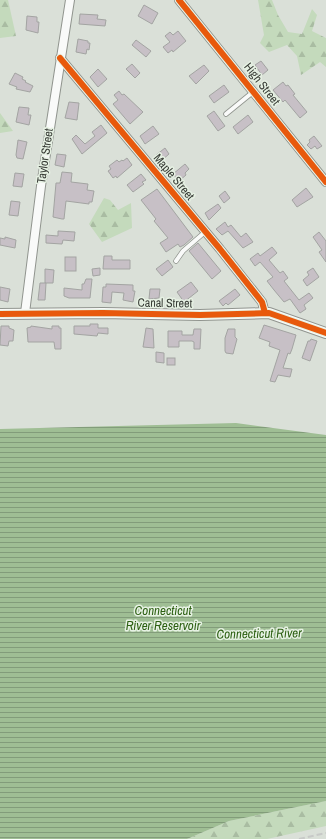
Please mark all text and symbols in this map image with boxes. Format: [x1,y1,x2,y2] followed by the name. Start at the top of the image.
[240,59,284,109] street label: High Street
[33,127,57,185] street label: Taylor Street
[150,150,198,204] street label: Maple Street
[138,295,193,311] street label: Canal Street
[126,602,201,634] water label: Connecticut River Reservoir
[216,624,302,643] water label: Connecticut River

